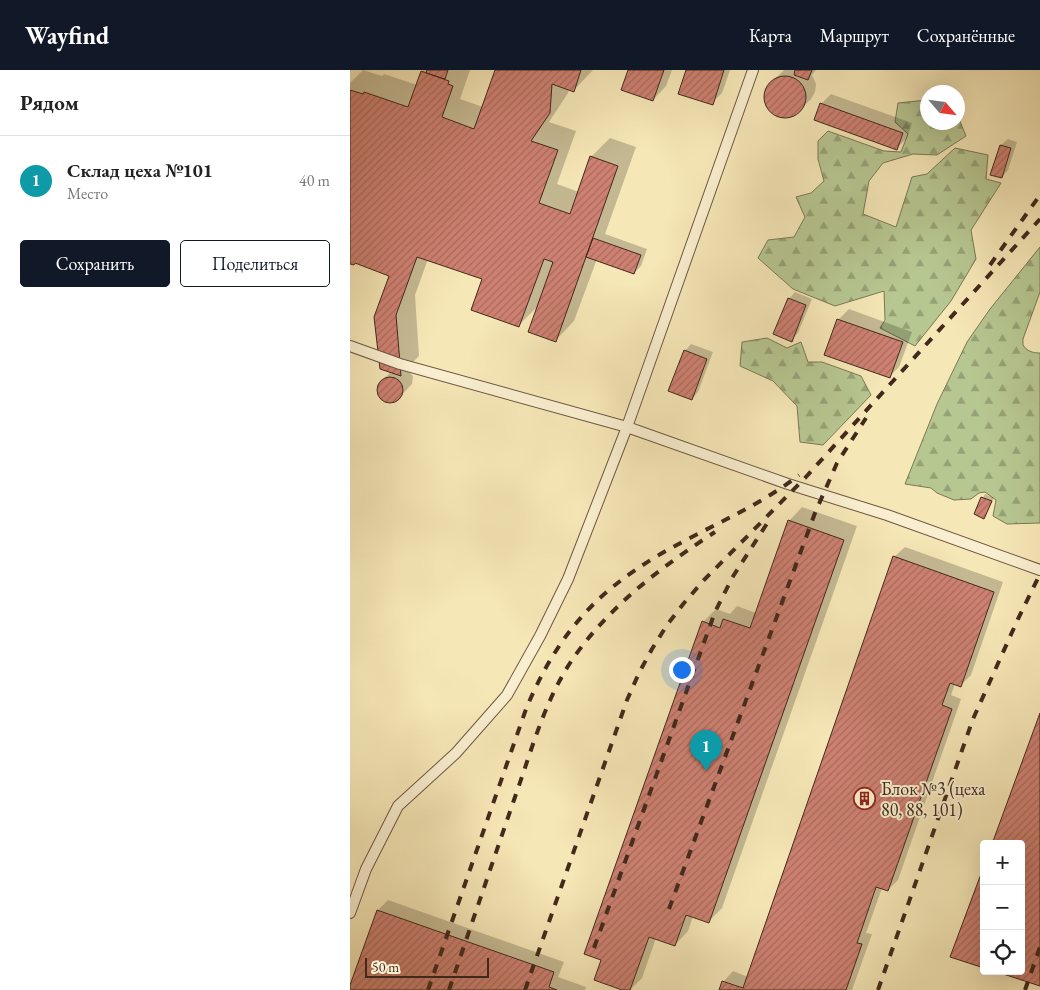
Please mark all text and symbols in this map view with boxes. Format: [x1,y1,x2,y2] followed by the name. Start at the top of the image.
[25,20,109,51] text: Wayfind
[749,24,792,47] text: Карта
[820,24,889,47] text: Маршрут
[917,24,1015,47] text: Сохранённые
[920,85,965,130] north arrow
[20,89,79,116] text: Рядом
[67,158,213,183] text: Склад цеха №101
[32,170,40,191] text: 1
[299,170,330,191] text: 40 m
[67,183,108,204] text: Место
[20,240,170,287] button: Сохранить
[180,240,330,287] button: Поделиться
[669,657,695,683] your location
[690,730,722,771] pin: 1
[881,777,986,821] place label: Блок №3 (цеха 80, 88, 101)
[853,786,877,810] building icon: Блок №3 (цеха 80, 88, 101)
[980,840,1025,975] map controls
[980,840,1025,885] button: +
[980,885,1025,930] button: −
[980,930,1025,975] button: locate
[365,955,489,978] scale bar
[372,958,399,976] text: 50 m

